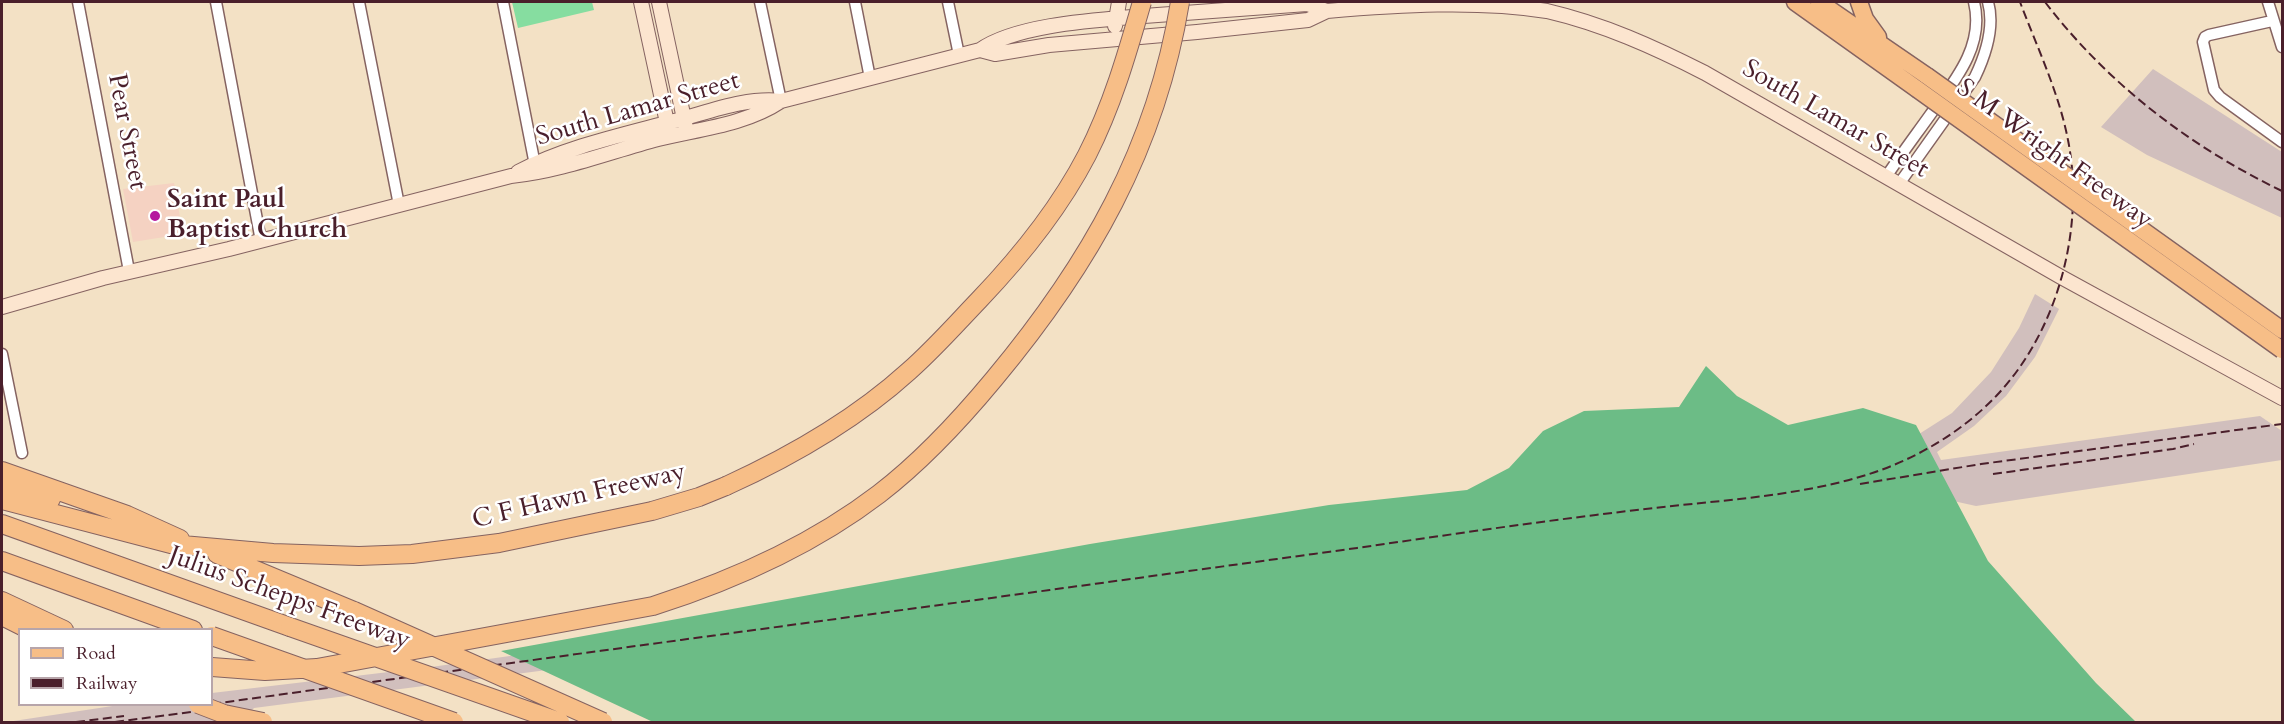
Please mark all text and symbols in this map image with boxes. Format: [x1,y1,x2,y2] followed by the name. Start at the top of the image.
[1736,54,1934,186] street label: South Lamar Street
[533,66,743,154] street label: South Lamar Street
[99,71,153,193] street label: Pear Street
[1950,73,2158,237] street label: S M Wright Freeway
[167,185,347,246] place label: Saint Paul Baptist Church
[148,209,162,223] marker: Saint Paul Baptist Church
[469,457,689,537] street label: C F Hawn Freeway
[164,541,414,657] street label: Julius Schepps Freeway
[18,628,213,706] legend
[76,641,116,666] text: Road
[76,671,138,696] text: Railway

